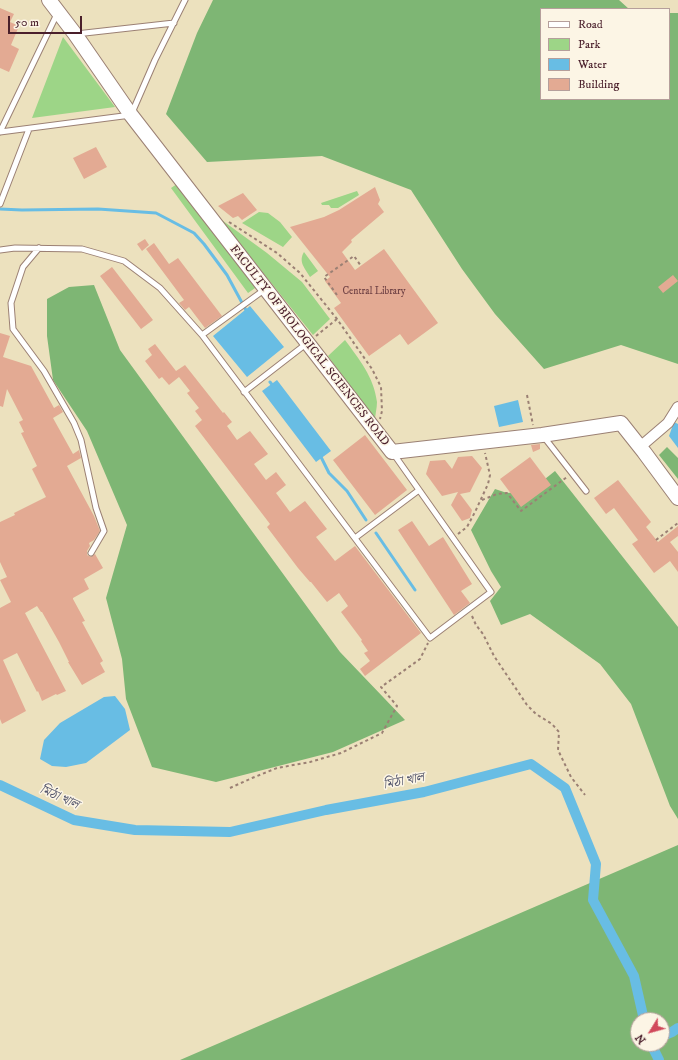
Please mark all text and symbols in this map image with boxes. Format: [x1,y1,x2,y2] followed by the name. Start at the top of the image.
[10,8,84,34] scale bar
[540,8,670,100] legend
[15,15,39,30] text: 50 m
[578,17,603,32] text: Road
[578,37,600,52] text: Park
[578,57,607,72] text: Water
[578,77,619,92] text: Building
[226,243,392,449] street label: FACULTY OF BIOLOGICAL SCIENCES ROAD
[342,286,406,298] house number: Central Library
[382,770,426,794] water label: মিঠা খাল
[37,783,81,813] water label: মিঠা খাল
[630,1012,670,1052] north arrow
[633,1031,650,1046] text: N

